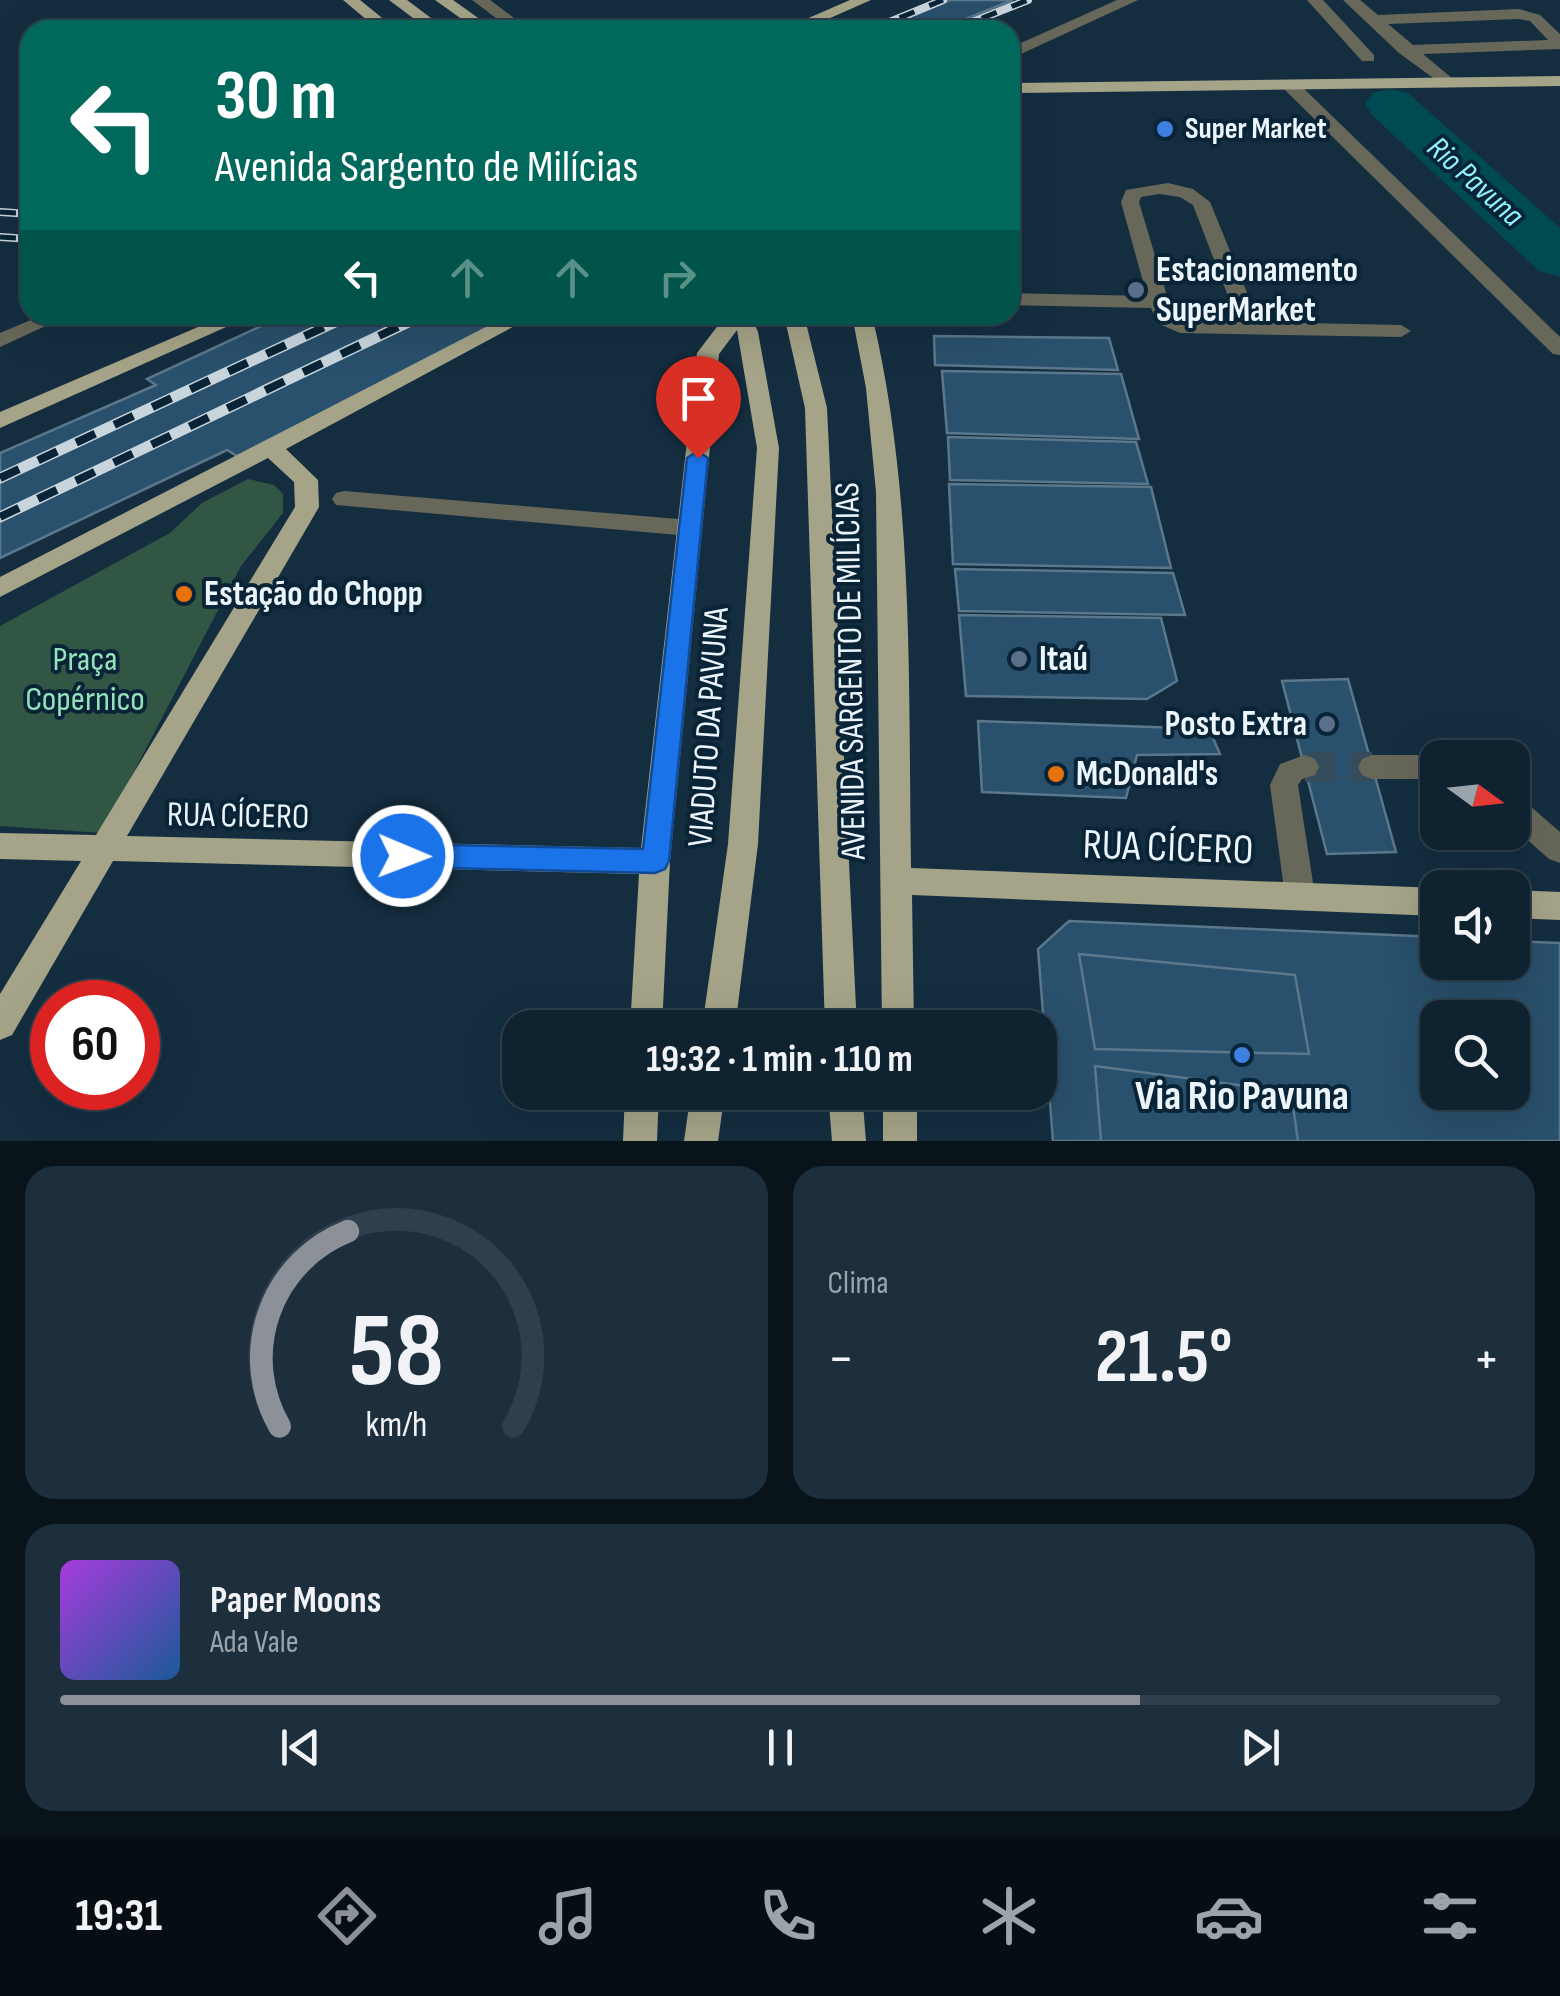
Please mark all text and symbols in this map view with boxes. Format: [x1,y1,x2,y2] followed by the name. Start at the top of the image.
[215,55,337,139] text: 30 m
[50,60,180,190] icon: left
[1185,111,1327,147] place label: Super Market
[1154,118,1176,140] marker: Super Market
[1419,129,1531,235] water label: Rio Pavuna
[215,140,638,195] text: Avenida Sargento de Milícias
[1156,249,1358,332] place label: Estacionamento SuperMarket
[335,250,390,305] icon: left
[440,250,495,305] icon: ahead
[545,250,600,305] icon: ahead
[650,250,705,305] icon: right
[1125,279,1147,301] marker: Estacionamento SuperMarket
[656,356,741,459] pin
[671,371,726,426] icon: arrive
[826,482,876,861] street label: AVENIDA SARGENTO DE MILÍCIAS
[204,573,423,616] place label: Estação do Chopp
[173,583,195,605] marker: Estação do Chopp
[679,605,739,848] street label: VIADUTO DA PAVUNA
[25,638,145,721] park label: Praça Copérnico
[1039,638,1088,681] place label: Itaú
[1008,648,1030,670] marker: Itaú
[1165,703,1307,746] place label: Posto Extra
[1316,713,1338,735] marker: Posto Extra
[1420,740,1530,850] north arrow
[1420,740,1530,1110] map controls
[1076,753,1218,796] place label: McDonald's
[1045,763,1067,785] marker: McDonald's
[167,793,309,839] street label: RUA CÍCERO
[351,804,455,908] position arrow
[1082,820,1254,876] street label: RUA CÍCERO
[1420,870,1530,980] button: sound
[30,980,160,1110] speed limit sign: 60
[1420,1000,1530,1110] button: search
[646,1037,913,1082] text: 19:32 · 1 min · 110 m
[1231,1044,1253,1066] marker: Via Rio Pavuna
[1135,1071,1349,1122] place label: Via Rio Pavuna
[828,1264,888,1303] text: Clima
[349,1290,444,1415] text: 58
[1095,1313,1233,1404] text: 21.5°
[828,1326,854,1393] text: −
[1473,1326,1500,1393] text: +
[365,1404,427,1447] text: km/h
[210,1578,381,1623] text: Paper Moons
[210,1623,299,1662] text: Ada Vale
[273,1720,328,1775] icon: previous
[753,1720,808,1775] icon: pause
[1233,1720,1288,1775] icon: next
[312,1881,382,1951] icon: directions
[533,1881,603,1951] icon: music
[753,1881,823,1951] icon: phone
[974,1881,1044,1951] icon: climate
[1194,1881,1264,1951] icon: car
[1415,1881,1485,1951] icon: filters
[75,1889,162,1944] text: 19:31

